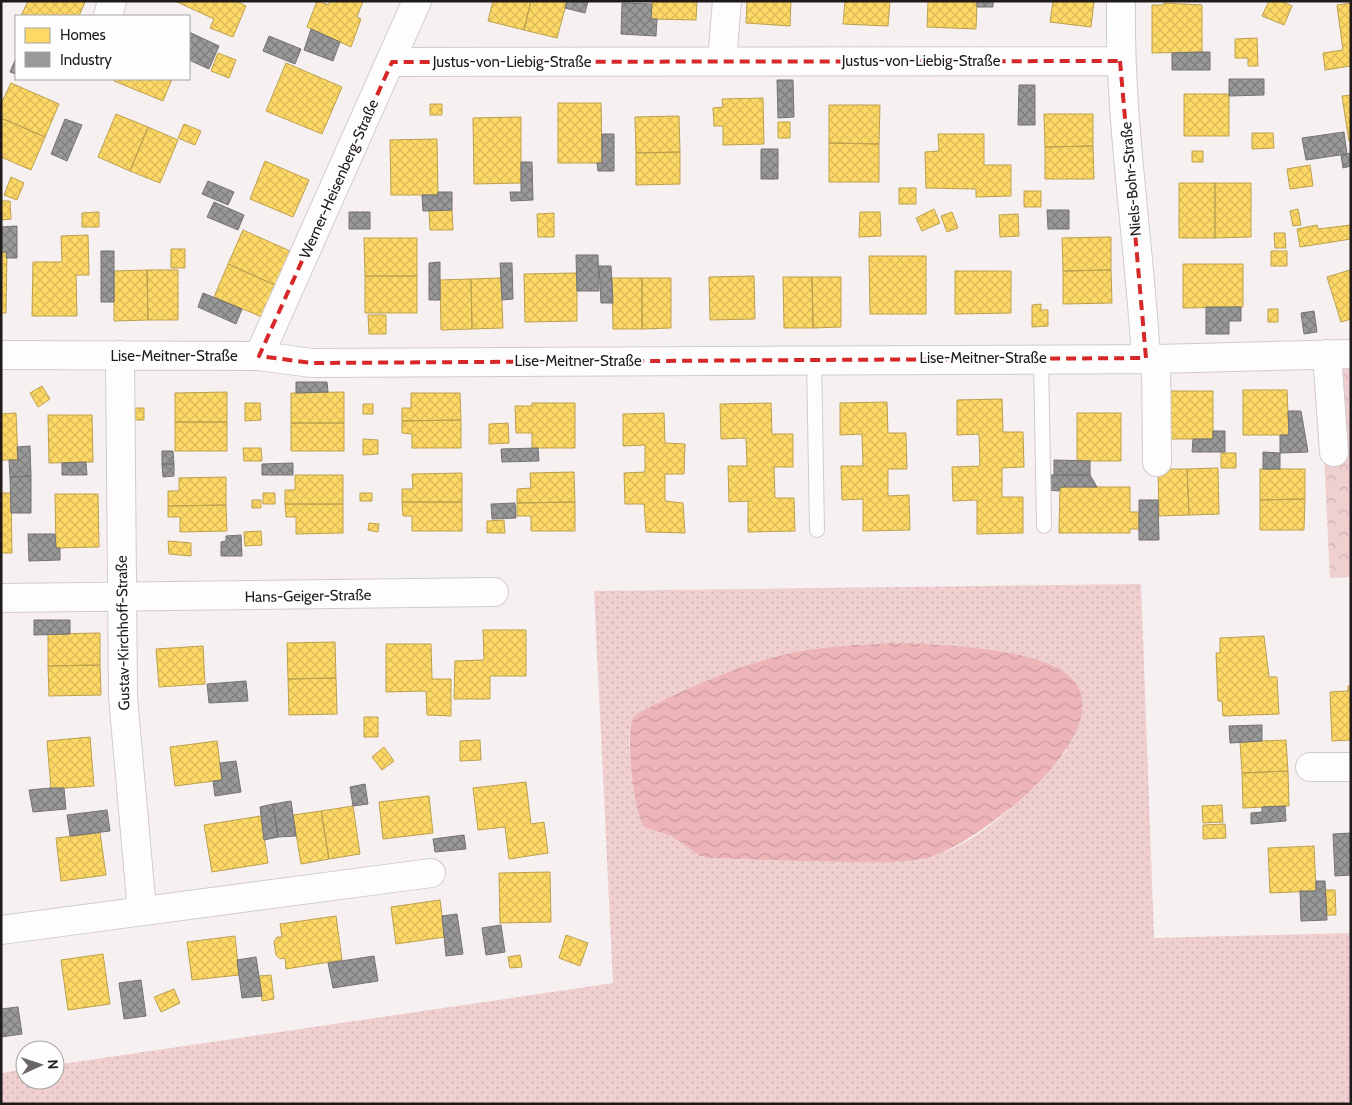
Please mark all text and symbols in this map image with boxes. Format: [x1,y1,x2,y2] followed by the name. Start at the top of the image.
[15,15,190,80] legend
[60,26,106,44] text: Homes
[60,51,112,69] text: Industry
[841,52,1001,70] street label: Justus-von-Liebig-Straße
[432,53,592,71] street label: Justus-von-Liebig-Straße
[296,96,382,261] street label: Werner-Heisenberg-Straße
[1117,121,1145,237] street label: Niels-Bohr-Straße
[110,347,238,365] street label: Lise-Meitner-Straße
[919,349,1047,367] street label: Lise-Meitner-Straße
[514,352,642,370] street label: Lise-Meitner-Straße
[113,555,133,711] street label: Gustav-Kirchhoff-Straße
[244,586,372,606] street label: Hans-Geiger-Straße
[15,1040,65,1090] north arrow
[44,1059,62,1070] text: N

